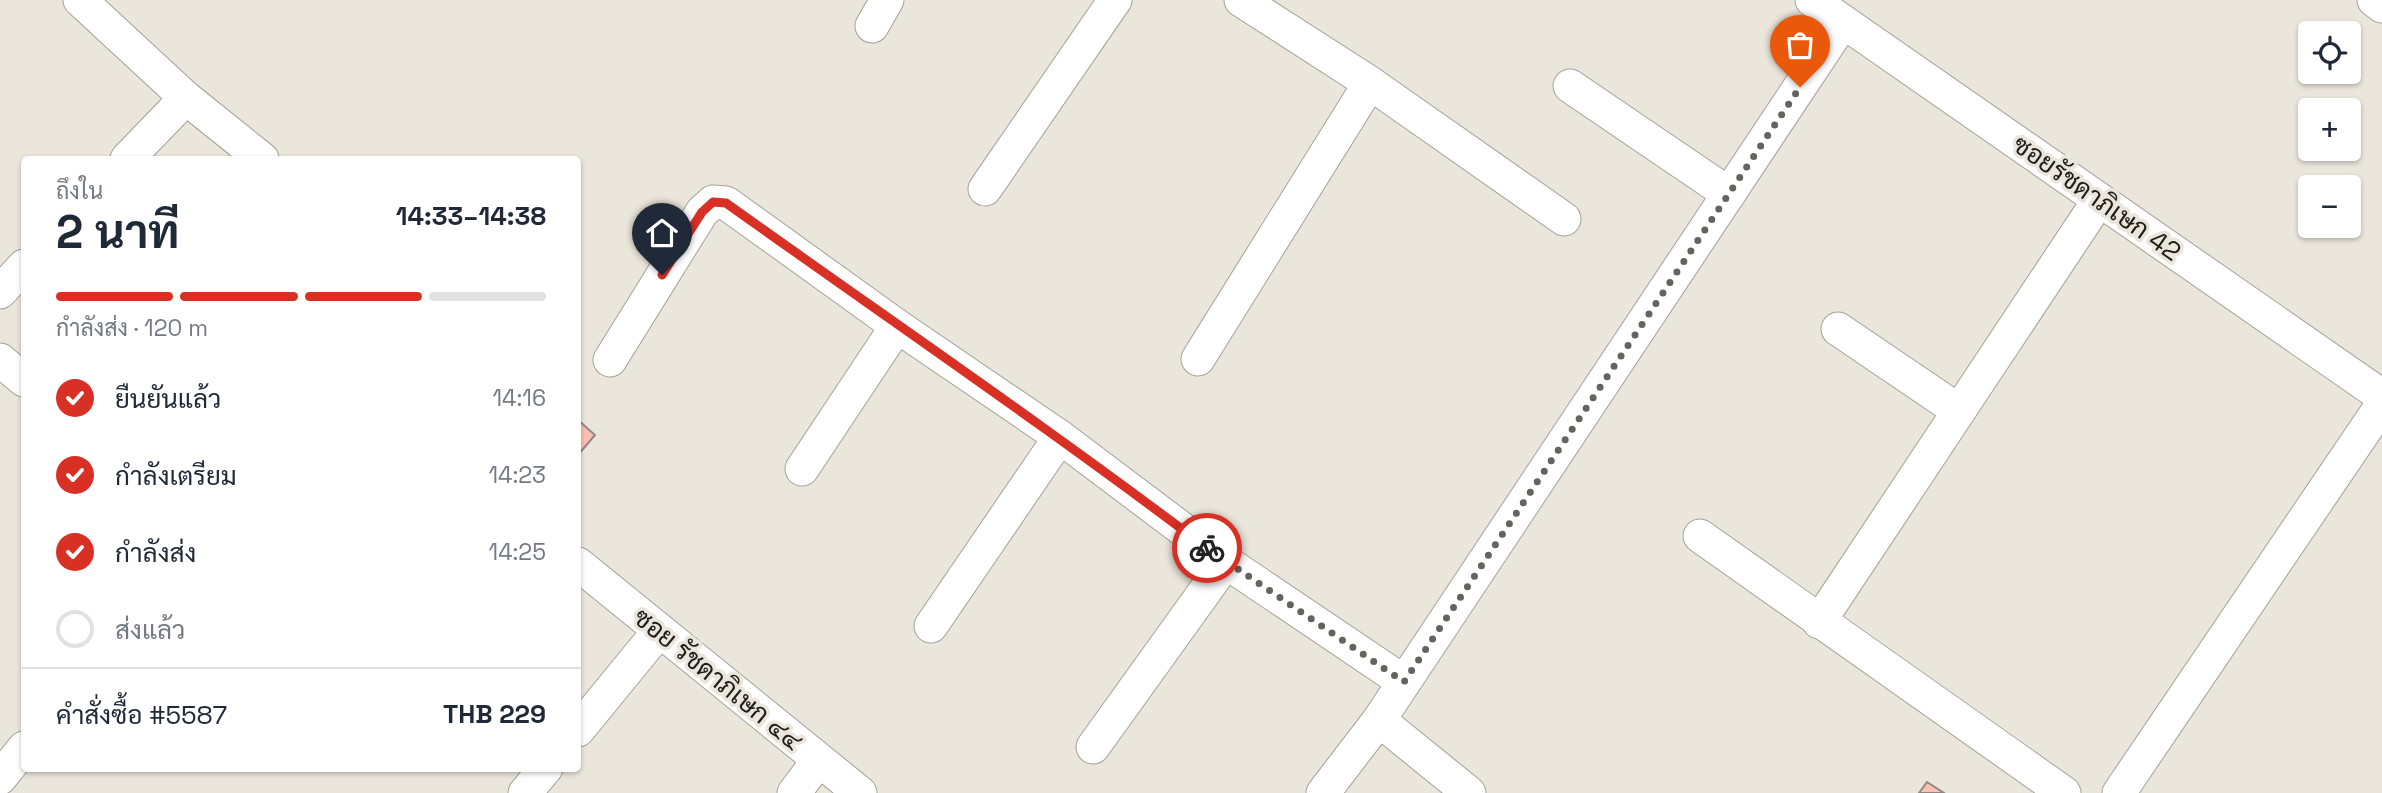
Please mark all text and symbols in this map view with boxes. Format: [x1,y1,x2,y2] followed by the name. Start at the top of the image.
[1770,15,1830,87] pin
[2298,21,2361,238] map controls
[2298,21,2361,84] button: locate
[1781,26,1819,64] icon: bag
[2298,98,2361,161] button: +
[2006,127,2188,269] street label: ซอยรัชดาภิเษก 42
[2298,175,2361,238] button: −
[56,176,103,206] text: ถึงใน
[396,199,546,233] text: 14:33–14:38
[56,203,180,261] text: 2 นาที
[632,203,692,275] pin
[643,214,681,252] icon: home
[56,313,208,343] text: กำลังส่ง · 120 m
[56,379,94,417] icon: check
[115,382,221,416] text: ยืนยันแล้ว
[493,383,546,413] text: 14:16
[56,456,94,494] icon: check
[115,459,237,493] text: กำลังเตรียม
[489,460,546,490] text: 14:23
[1172,513,1242,583] courier
[1188,529,1226,567] icon: bike
[56,533,94,571] icon: check
[115,536,196,570] text: กำลังส่ง
[489,537,546,567] text: 14:25
[627,600,810,758] street label: ซอย รัชดาภิเษก ๔๔
[115,613,185,647] text: ส่งแล้ว
[443,697,546,731] text: THB 229
[56,698,227,732] text: คำสั่งซื้อ #5587

